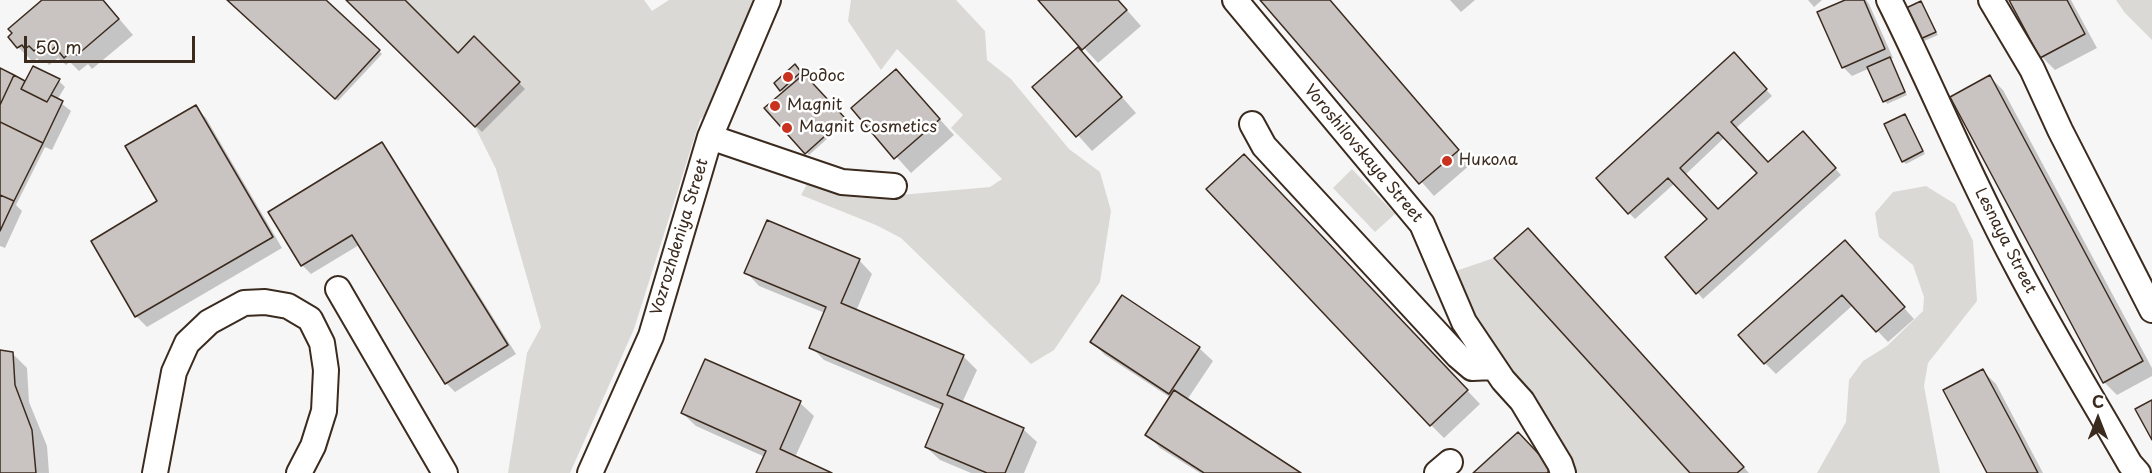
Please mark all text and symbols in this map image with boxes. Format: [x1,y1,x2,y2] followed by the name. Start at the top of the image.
[27,24,198,62] scale bar
[35,33,82,60] text: 50 m
[800,67,845,87] place label: Родос
[781,70,795,84] marker: Родос
[1300,81,1426,227] street label: Voroshilovskaya Street
[787,96,842,116] place label: Magnit
[768,99,782,113] marker: Magnit
[799,118,937,138] place label: Magnit Cosmetics
[780,121,794,135] marker: Magnit Cosmetics
[1459,151,1518,171] place label: Никола
[1440,154,1454,168] marker: Никола
[647,156,713,318] street label: Vozrozhdeniya Street
[1970,185,2040,297] street label: Lesnaya Street
[2068,389,2128,449] north arrow
[2092,389,2104,413] text: С

